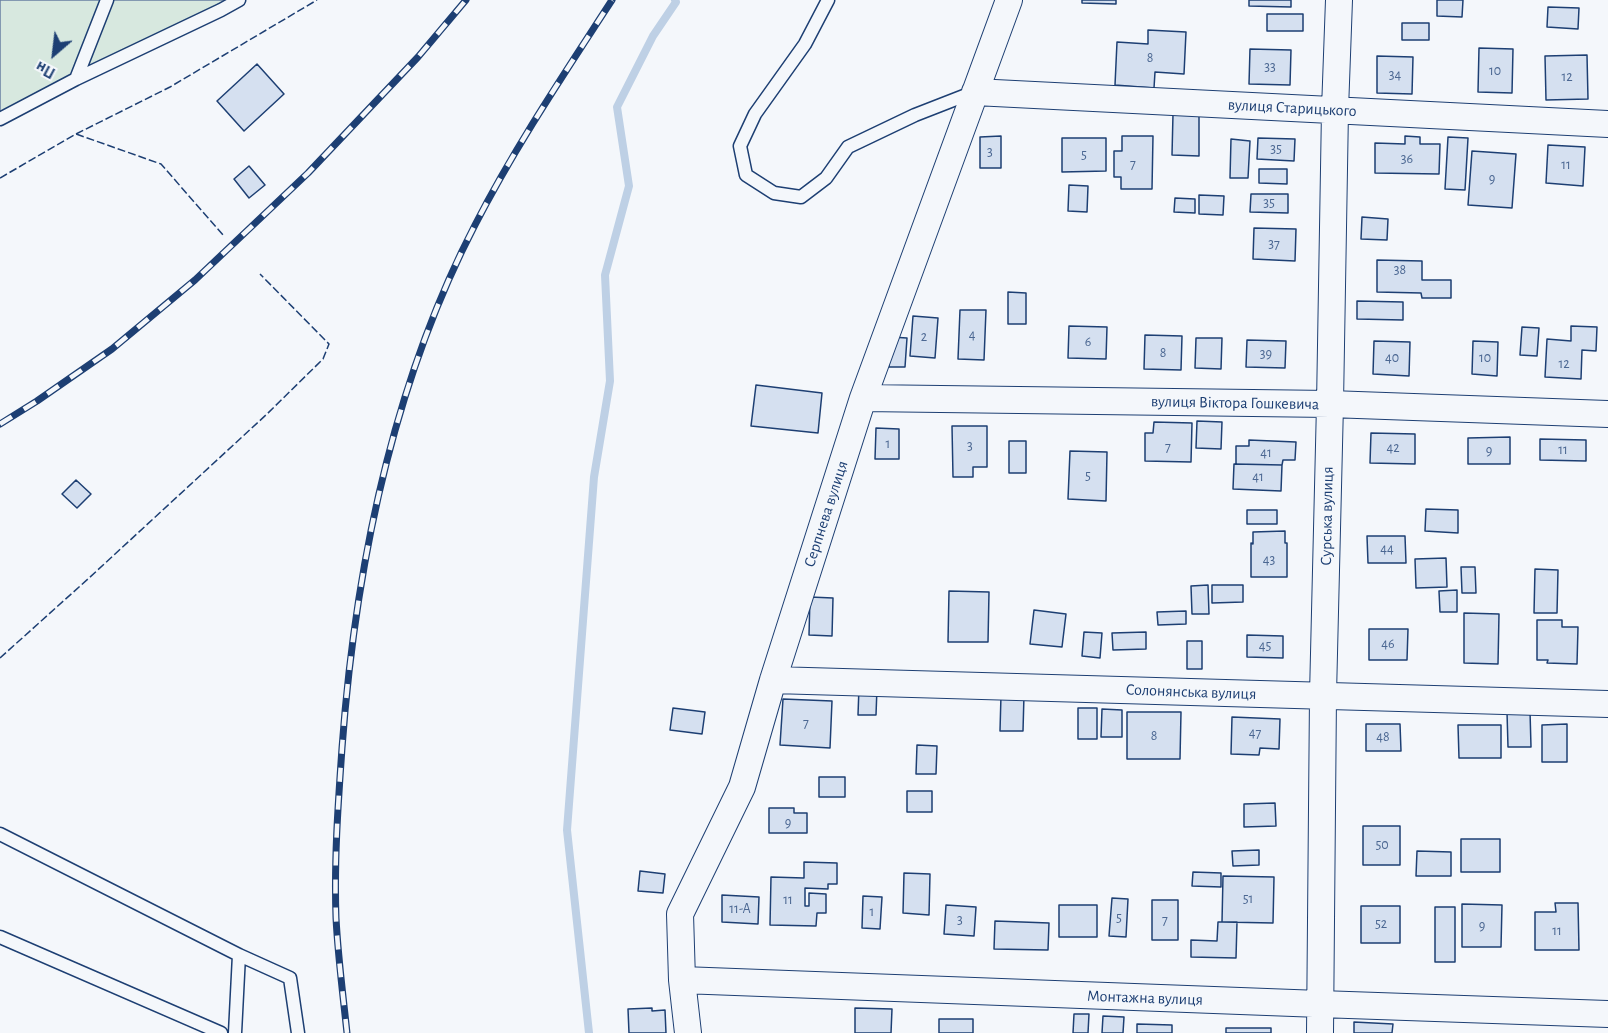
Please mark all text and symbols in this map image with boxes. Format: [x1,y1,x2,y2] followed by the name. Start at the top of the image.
[24,24,84,84] north arrow
[1147,50,1153,66] house number: 8
[33,58,58,82] text: Пн
[1264,59,1276,75] house number: 33
[1489,63,1501,79] house number: 10
[1389,67,1401,83] house number: 34
[1561,69,1573,85] house number: 12
[1227,95,1357,121] street label: вулиця Старицького
[1270,141,1282,157] house number: 35
[987,144,993,160] house number: 3
[1081,147,1087,163] house number: 5
[1401,151,1413,167] house number: 36
[1130,156,1136,172] house number: 7
[1561,157,1571,173] house number: 11
[1489,171,1495,187] house number: 9
[1263,195,1275,211] house number: 35
[1268,236,1280,252] house number: 37
[1394,262,1406,278] house number: 38
[969,327,975,343] house number: 4
[921,329,927,345] house number: 2
[1085,334,1091,350] house number: 6
[1160,345,1166,361] house number: 8
[1260,346,1272,362] house number: 39
[1385,350,1399,366] house number: 40
[1479,350,1491,366] house number: 10
[1558,356,1570,372] house number: 12
[1151,392,1319,414] street label: вулиця Віктора Гошкевича
[886,436,890,452] house number: 1
[967,438,973,454] house number: 3
[1165,439,1171,455] house number: 7
[1386,440,1400,456] house number: 42
[1558,442,1568,458] house number: 11
[1486,443,1492,459] house number: 9
[1260,445,1272,461] house number: 41
[800,458,852,570] street label: Серпнева вулиця
[1317,466,1337,566] street label: Сурська вулиця
[1085,468,1091,484] house number: 5
[1252,469,1264,485] house number: 41
[1380,541,1394,557] house number: 44
[1263,552,1275,568] house number: 43
[1381,636,1395,652] house number: 46
[1259,638,1271,654] house number: 45
[1125,680,1257,704] street label: Солонянська вулиця
[803,715,809,731] house number: 7
[1249,725,1261,741] house number: 47
[1151,728,1157,744] house number: 8
[1376,729,1390,745] house number: 48
[785,815,791,831] house number: 9
[1375,837,1389,853] house number: 50
[1243,891,1253,907] house number: 51
[783,892,793,908] house number: 11
[729,901,751,917] house number: 11-А
[870,904,874,920] house number: 1
[1116,910,1122,926] house number: 5
[957,912,963,928] house number: 3
[1162,912,1168,928] house number: 7
[1375,916,1387,932] house number: 52
[1479,918,1485,934] house number: 9
[1552,923,1562,939] house number: 11
[1087,986,1203,1010] street label: Монтажна вулиця

